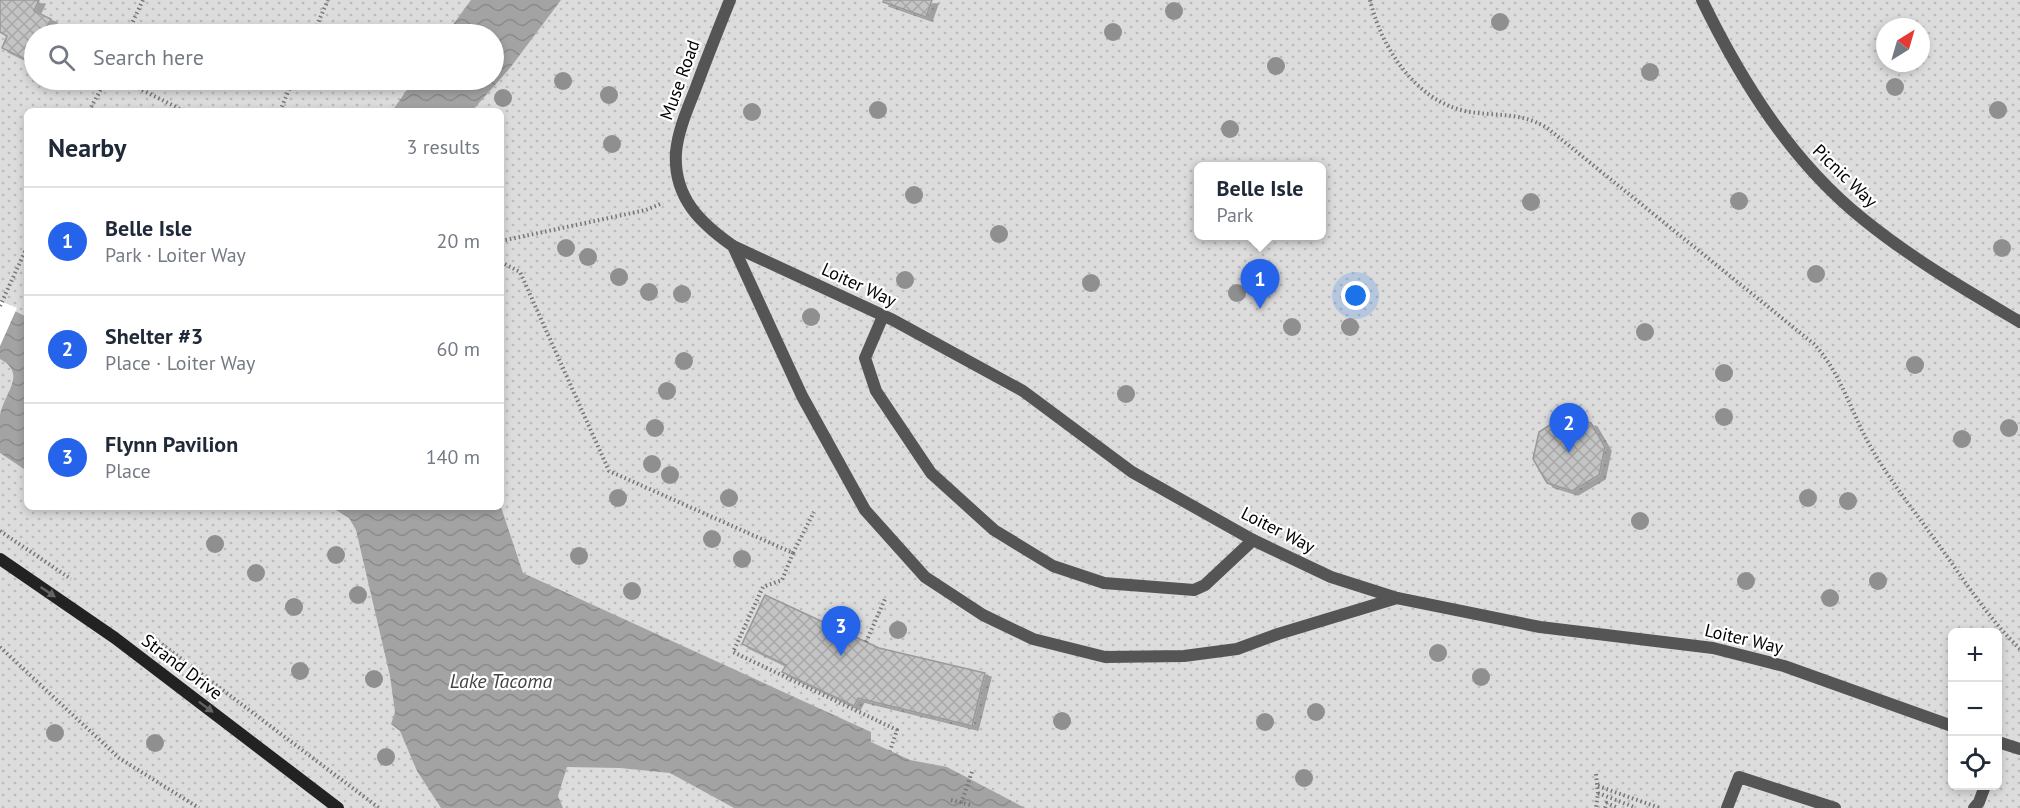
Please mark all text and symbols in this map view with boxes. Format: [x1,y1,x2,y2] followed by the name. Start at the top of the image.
[1876,18,1930,72] north arrow
[24,24,504,90] search box
[654,37,705,123] street label: Muse Road
[45,41,78,74] icon: search
[93,43,204,71] text: Search here
[48,131,126,164] text: Nearby
[407,134,480,160] text: 3 results
[1808,139,1883,213] street label: Picnic Way
[1194,162,1326,240] popup
[1216,174,1304,202] text: Belle Isle
[1216,202,1253,228] text: Park
[105,214,192,242] text: Belle Isle
[62,228,73,254] text: 1
[437,228,480,254] text: 20 m
[105,242,246,268] text: Park · Loiter Way
[818,257,901,312] street label: Loiter Way
[1240,260,1280,309] pin: 1
[1341,281,1370,310] your location
[105,322,203,350] text: Shelter #3
[62,336,73,362] text: 2
[437,336,480,362] text: 60 m
[105,350,255,376] text: Place · Loiter Way
[1550,404,1588,453] pin: 2
[105,430,238,458] text: Flynn Pavilion
[62,444,73,470] text: 3
[426,444,480,470] text: 140 m
[105,458,151,484] text: Place
[1237,501,1320,558] street label: Loiter Way
[40,586,56,598] one-way arrow
[822,606,860,656] pin: 3
[1703,618,1786,659] street label: Loiter Way
[1948,628,2002,790] map controls
[1948,628,2002,682] button: +
[137,629,227,704] street label: Strand Drive
[450,668,552,694] water label: Lake Tacoma
[1948,682,2002,736] button: −
[198,701,213,713] one-way arrow
[1948,736,2002,790] button: locate

